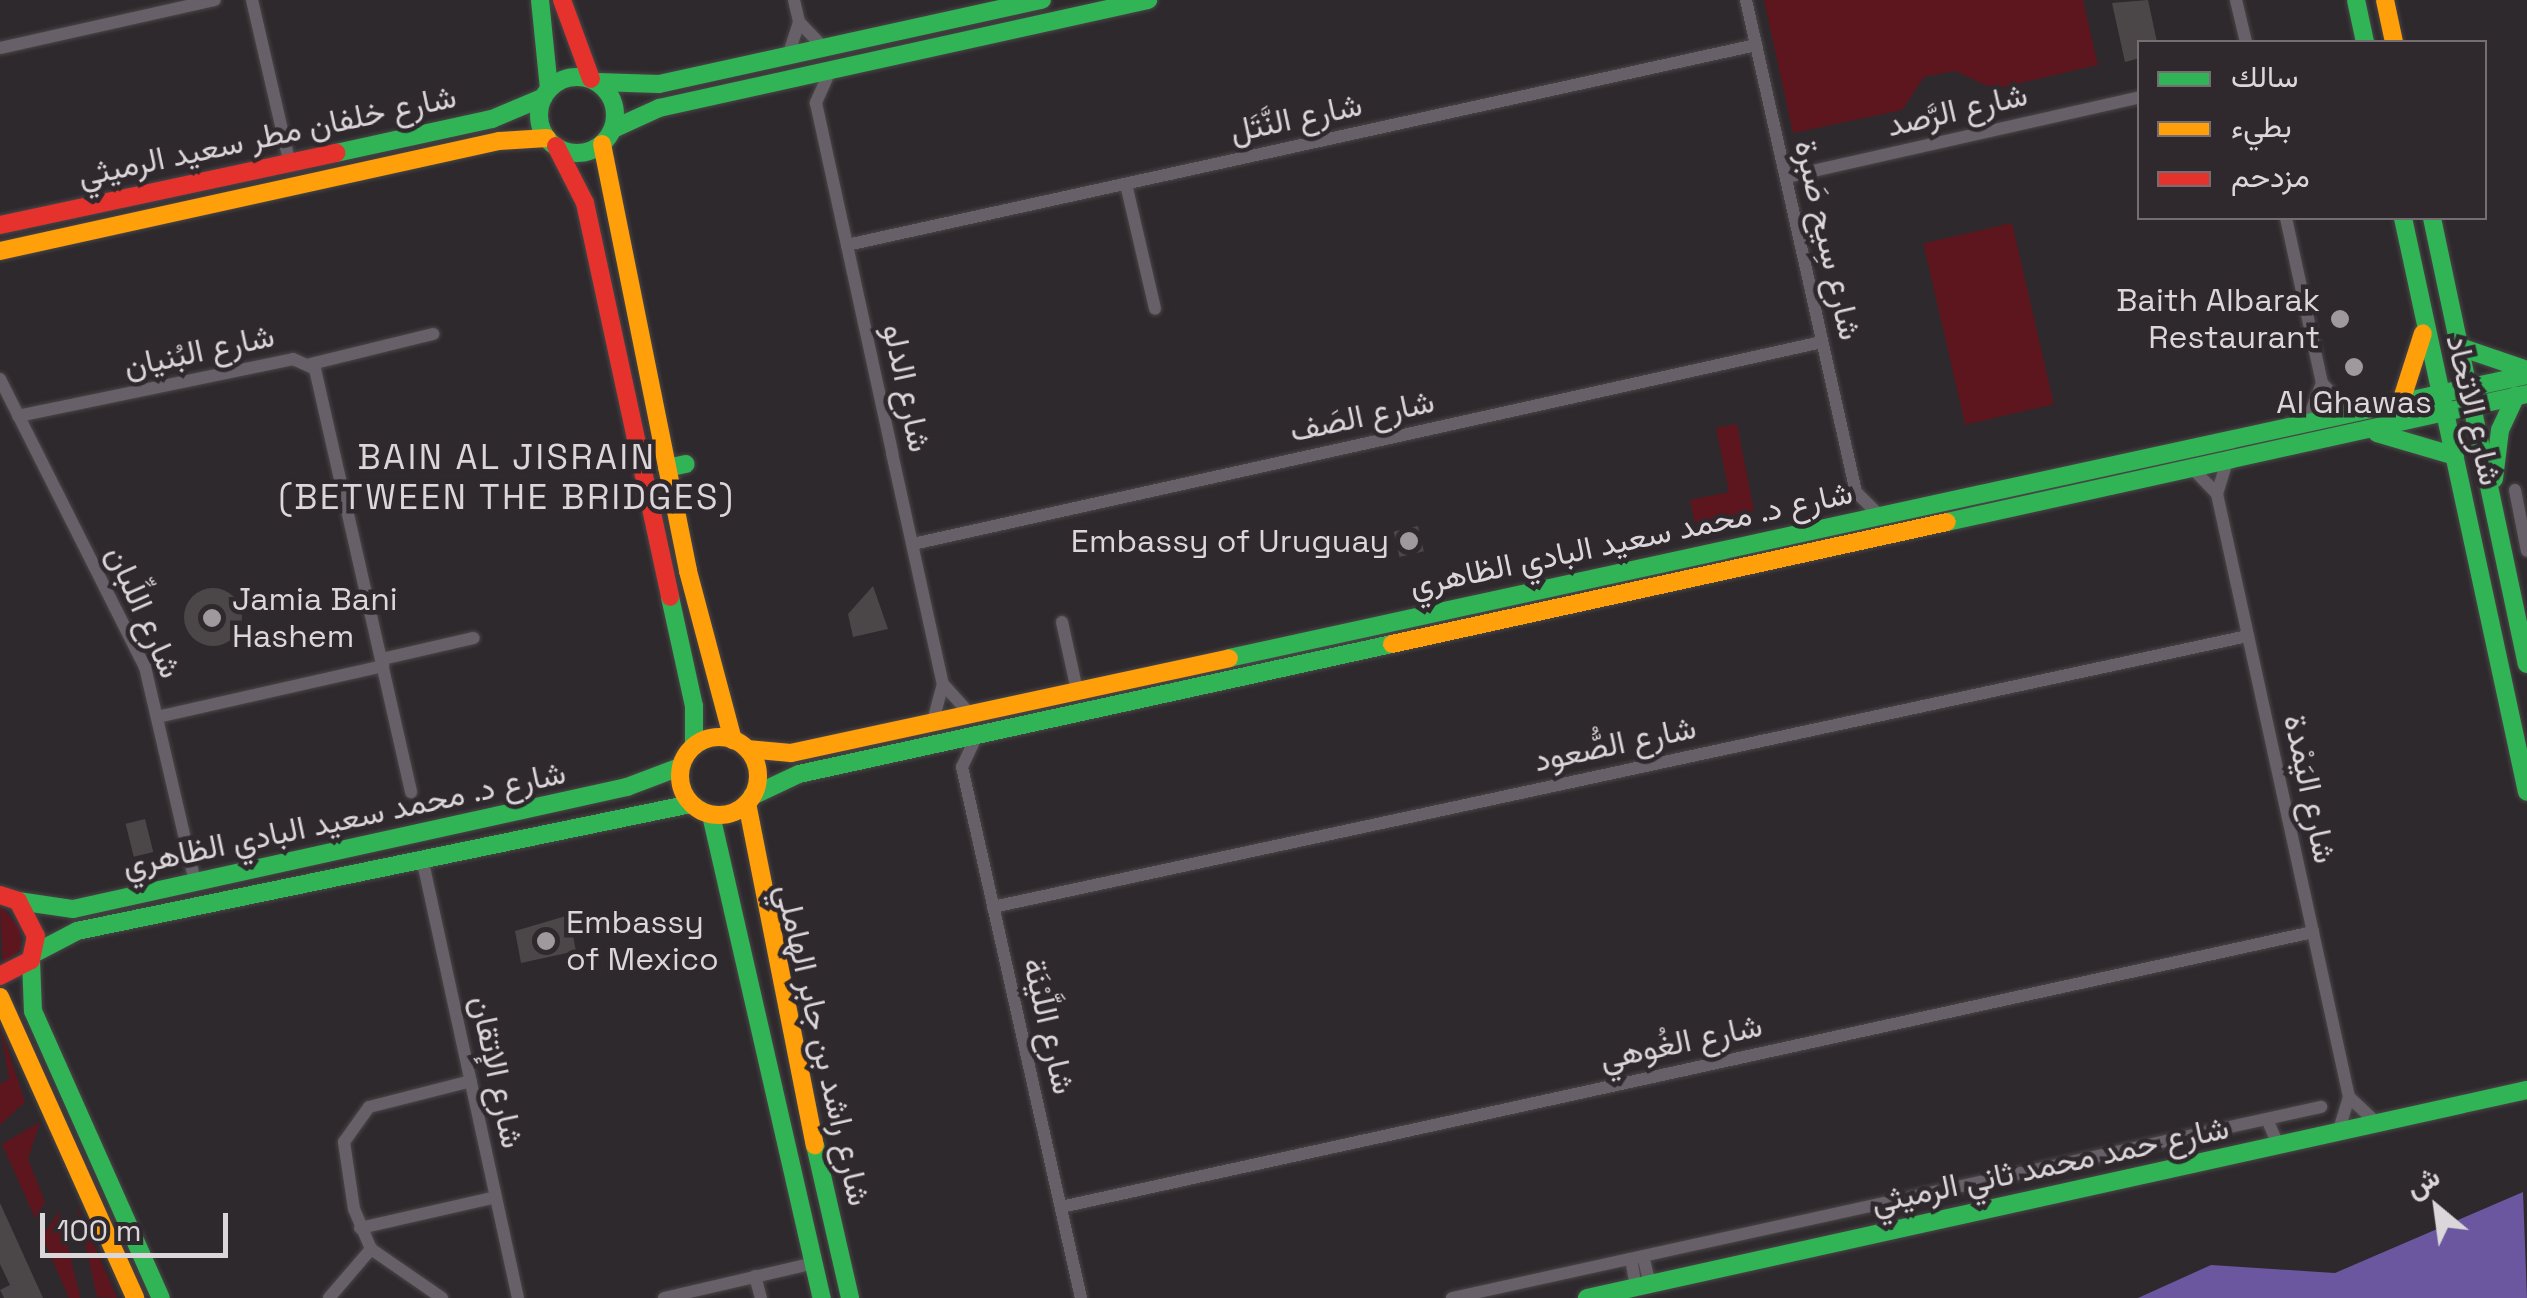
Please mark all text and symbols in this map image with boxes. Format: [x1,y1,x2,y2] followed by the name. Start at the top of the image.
[2137,40,2487,220] legend
[2231,57,2298,96] text: سالك
[1883,75,2031,145] street label: شارع الرَّصد
[75,77,459,195] street label: شارع خلفان مطر سعيد الرميثي
[1227,85,1365,151] street label: شارع النَّتَل
[2231,107,2292,146] text: بطيء
[1786,136,1870,344] street label: شارع سِيح صَبرة
[2231,157,2310,196] text: مزدحم
[2116,282,2320,357] place label: Baith Albarak Restaurant
[2329,308,2351,330] marker: Baith Albarak Restaurant
[120,316,278,386] street label: شارع البُنيان
[875,321,939,455] street label: شارع الدلو
[2438,331,2510,489] street label: شارع الاتحاد
[2343,356,2365,378] marker: Al Ghawas
[1286,382,1438,450] street label: شارع الصَف
[2276,383,2432,421] place label: Al Ghawas
[278,436,736,518] district label: BAIN AL JISRAIN (BETWEEN THE BRIDGES)
[1405,473,1857,605] street label: شارع د. محمد سعيد البادي الظاهري
[1071,522,1389,560] place label: Embassy of Uruguay
[1398,530,1420,552] marker: Embassy of Uruguay
[98,540,190,684] street label: شارع اللِّبان
[232,581,398,656] place label: Jamia Bani Hashem
[201,607,223,629] marker: Jamia Bani Hashem
[1531,708,1699,780] street label: شارع الصُّعود
[2276,711,2344,867] street label: شارع اليَمْدة
[118,753,570,885] street label: شارع د. محمد سعيد البادي الظاهري
[767,881,879,1209] street label: شارع راشد بن جابر الهاملي
[566,904,719,979] place label: Embassy of Mexico
[535,930,557,952] marker: Embassy of Mexico
[1015,954,1083,1098] street label: شارع اللَّيْنَة
[462,992,532,1152] street label: شارع الإتقان
[1596,1006,1766,1078] street label: شارع الغُوهي
[1868,1108,2232,1222] street label: شارع حمد محمد ثاني الرميثي
[2387,1158,2487,1258] north arrow
[2399,1158,2446,1206] text: ش
[45,1193,232,1255] scale bar
[57,1211,142,1250] text: 100 m

